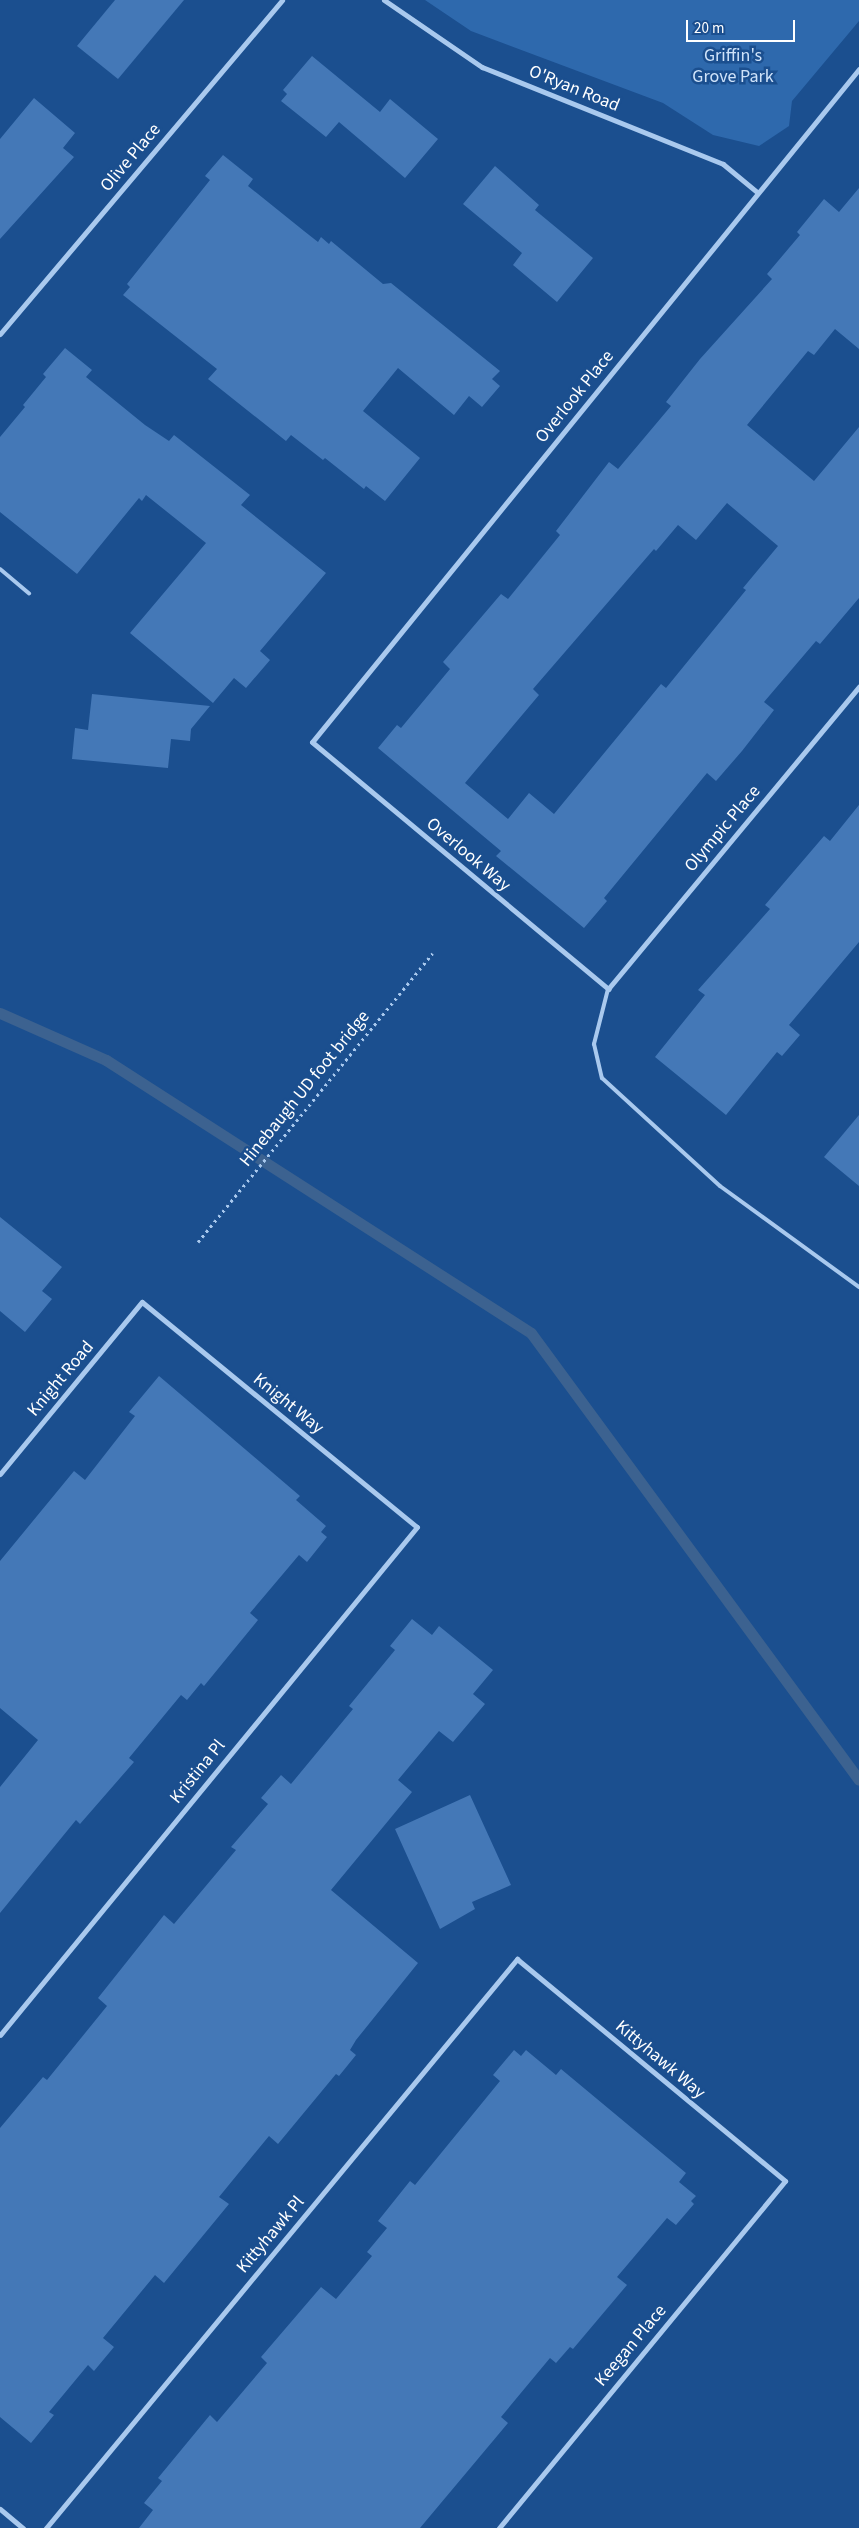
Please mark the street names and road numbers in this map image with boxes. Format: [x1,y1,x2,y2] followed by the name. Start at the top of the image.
[526,61,622,117] street label: O'Ryan Road
[96,119,166,197] street label: Olive Place
[531,346,619,448] street label: Overlook Place
[680,781,766,877] street label: Olympic Place
[421,813,515,897] street label: Overlook Way
[235,1007,375,1171] street label: Hinebaugh UD foot bridge
[23,1337,99,1421] street label: Knight Road
[248,1369,328,1439] street label: Knight Way
[166,1736,230,1808] street label: Kristina Pl
[611,2016,709,2104] street label: Kittyhawk Way
[232,2192,310,2278] street label: Kittyhawk Pl
[591,2301,671,2391] street label: Keegan Place

